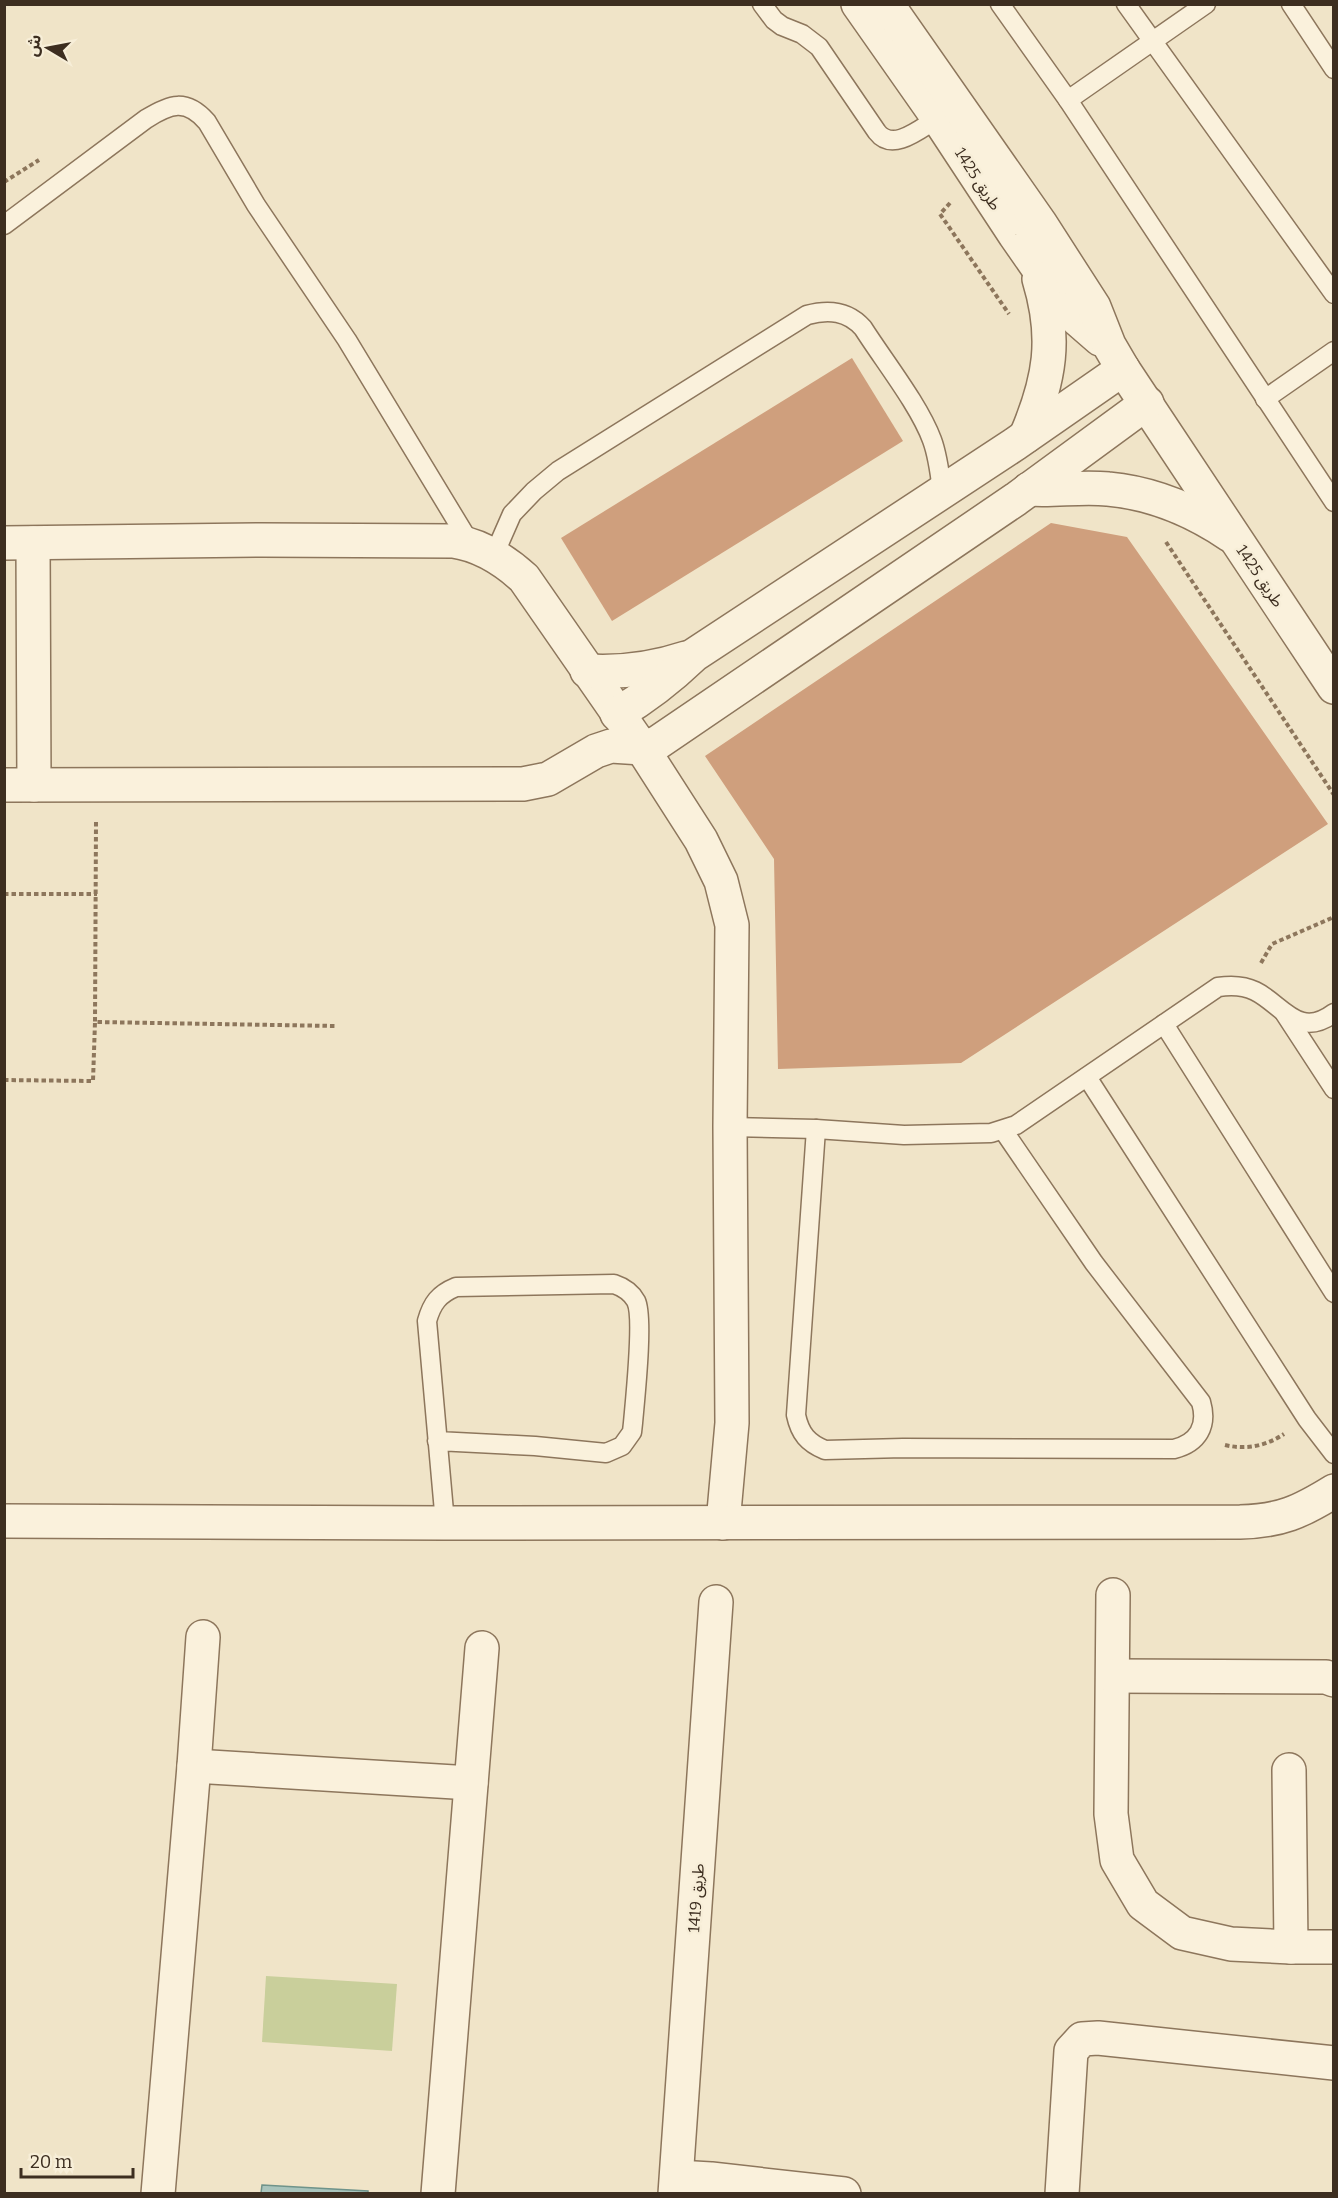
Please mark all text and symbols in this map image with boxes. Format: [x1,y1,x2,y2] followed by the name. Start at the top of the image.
[18,18,78,78] north arrow
[22,33,45,58] text: ش
[950,144,1005,215] street label: طريق 1425
[1232,541,1288,611] street label: طريق 1425
[684,1863,709,1933] street label: طريق 1419
[21,2141,134,2179] scale bar
[30,2151,72,2173] text: 20 m

